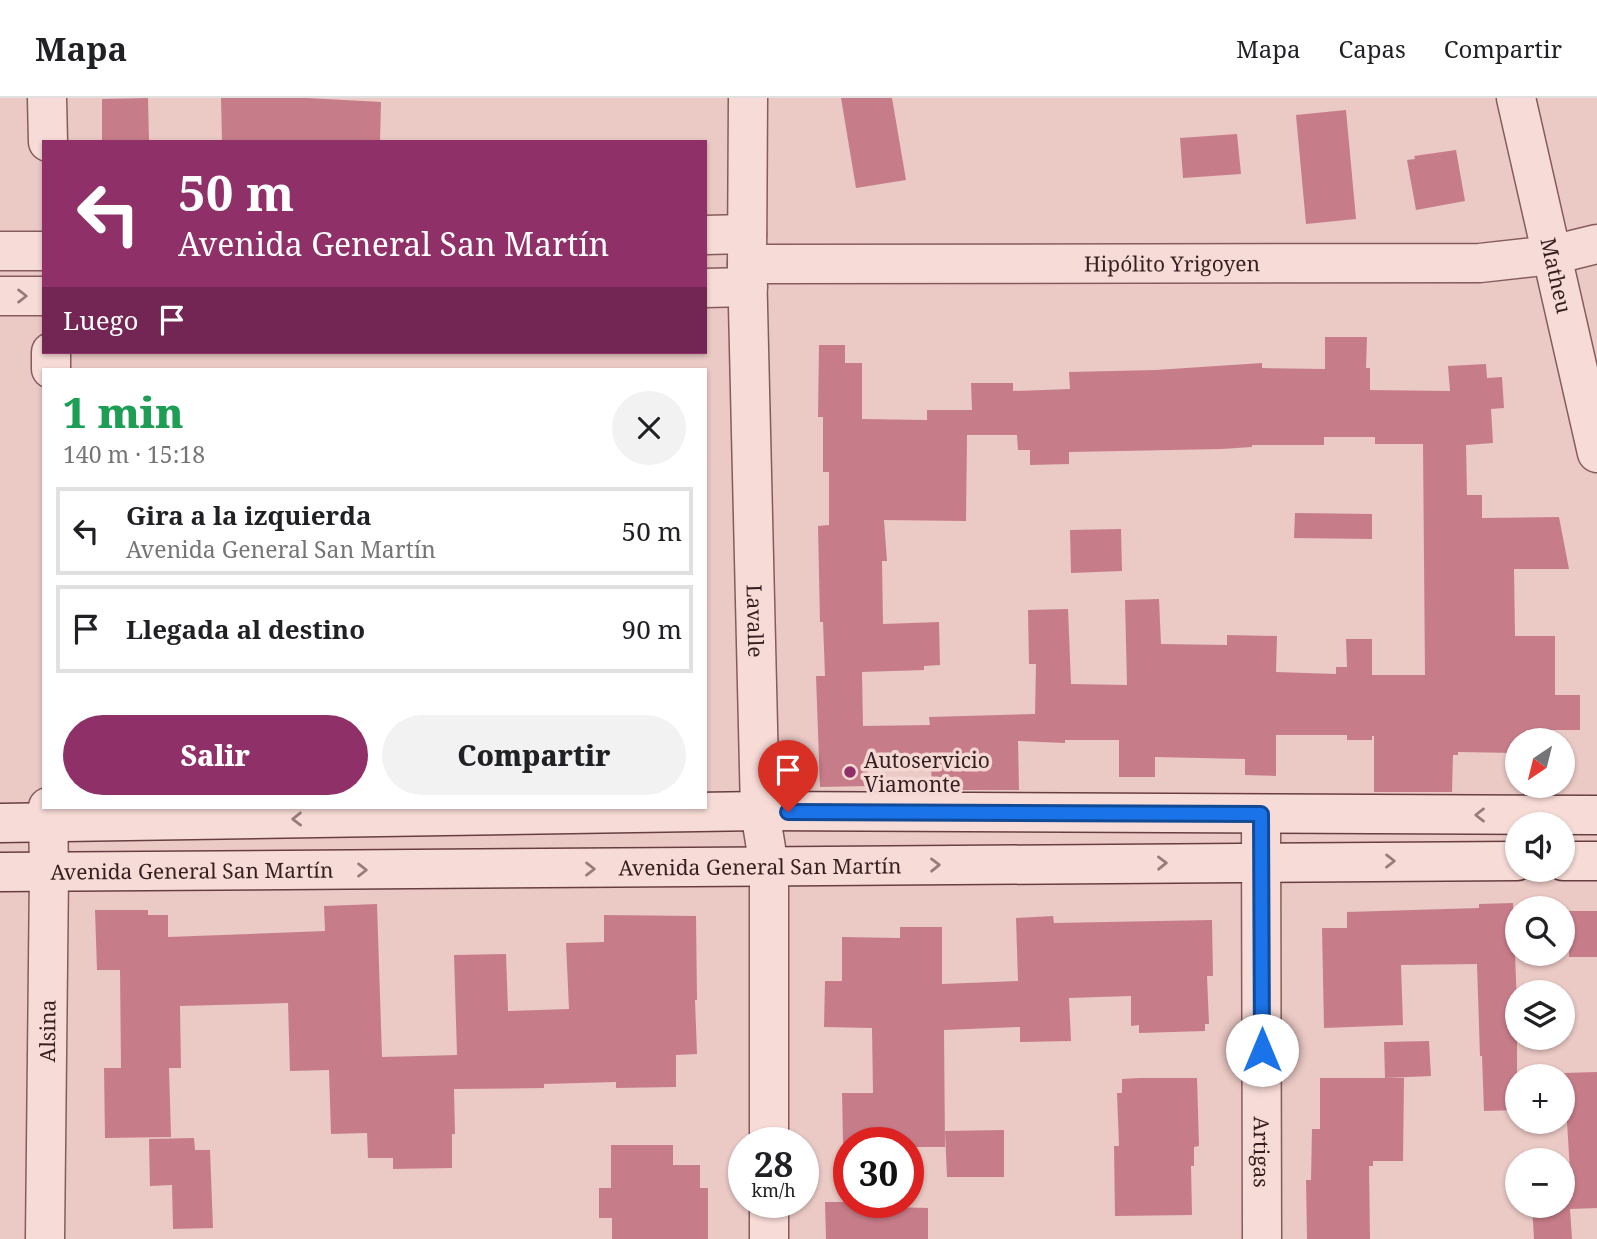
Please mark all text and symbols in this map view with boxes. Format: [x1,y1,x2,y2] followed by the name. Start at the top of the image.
[35,26,127,71] text: Mapa
[1236,32,1300,65] text: Mapa
[1338,32,1406,65] text: Capas
[1444,32,1562,65] text: Compartir
[178,159,294,225] text: 50 m
[63,168,154,259] icon: left
[178,222,609,265] text: Avenida General San Martín
[1534,235,1579,316] street label: Matheu
[1084,249,1260,278] street label: Hipólito Yrigoyen
[17,288,28,304] one-way arrow
[153,301,191,339] icon: arrive
[63,302,139,338] text: Luego
[63,383,184,440] text: 1 min
[612,391,686,465] button: close
[63,438,205,470] text: 140 m · 15:18
[126,497,372,533] text: Gira a la izquierda
[67,512,105,550] icon: left
[622,513,682,549] text: 50 m
[126,533,436,565] text: Avenida General San Martín
[741,584,770,658] street label: Lavalle
[67,610,105,648] icon: arrive
[126,611,365,647] text: Llegada al destino
[622,611,682,647] text: 90 m
[63,715,368,795] button: Salir
[382,715,686,795] button: Compartir
[1505,728,1575,798] north arrow
[1505,728,1575,1218] map controls
[758,740,818,812] pin
[864,746,990,798] place label: Autoservicio Viamonte
[769,751,807,789] icon: arrive
[842,764,858,780] marker: Autoservicio Viamonte
[1474,807,1485,823] one-way arrow
[291,812,302,827] one-way arrow
[1505,812,1575,882] button: sound
[618,851,902,882] street label: Avenida General San Martín
[1385,853,1396,869] one-way arrow
[1158,855,1168,871] one-way arrow
[50,856,334,886] street label: Avenida General San Martín
[930,858,941,873] one-way arrow
[585,861,595,877] one-way arrow
[357,862,368,878] one-way arrow
[1505,896,1575,966] button: search
[1505,980,1575,1050] button: layers
[33,999,62,1063] street label: Alsina
[1225,1013,1299,1087] position arrow
[1505,1064,1575,1134] button: +
[1248,1116,1276,1188] street label: Artigas
[833,1127,924,1218] speed limit sign: 30
[754,1140,793,1187] text: 28
[1505,1148,1575,1218] button: −
[751,1178,796,1202] text: km/h

